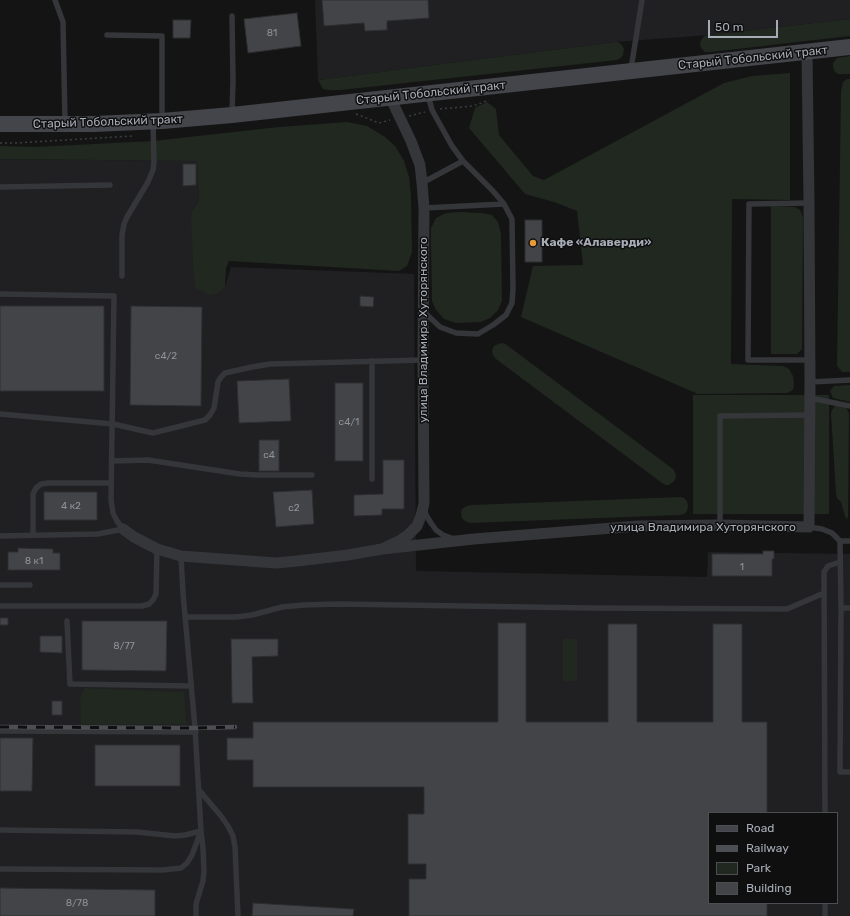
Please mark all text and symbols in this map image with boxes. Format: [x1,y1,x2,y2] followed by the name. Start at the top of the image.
[710,12,780,38] scale bar
[715,20,743,34] text: 50 m
[267,27,277,39] house number: 81
[677,43,829,73] street label: Старый Тобольский тракт
[355,78,507,108] street label: Старый Тобольский тракт
[33,112,183,132] street label: Старый Тобольский тракт
[541,236,651,250] place label: Кафе «Алаверди»
[417,237,431,423] street label: улица Владимира Хуторянского
[528,238,538,248] marker: Кафе «Алаверди»
[155,350,177,362] house number: с4/2
[339,416,359,428] house number: с4/1
[263,449,275,461] house number: с4
[61,500,81,512] house number: 4 к2
[288,502,300,514] house number: с2
[610,521,796,535] street label: улица Владимира Хуторянского
[25,555,43,567] house number: 8 к1
[740,561,744,573] house number: 1
[113,640,135,652] house number: 8/77
[708,812,838,904] legend
[746,821,774,835] text: Road
[746,841,789,855] text: Railway
[746,861,771,875] text: Park
[746,881,792,895] text: Building
[66,897,88,909] house number: 8/78

